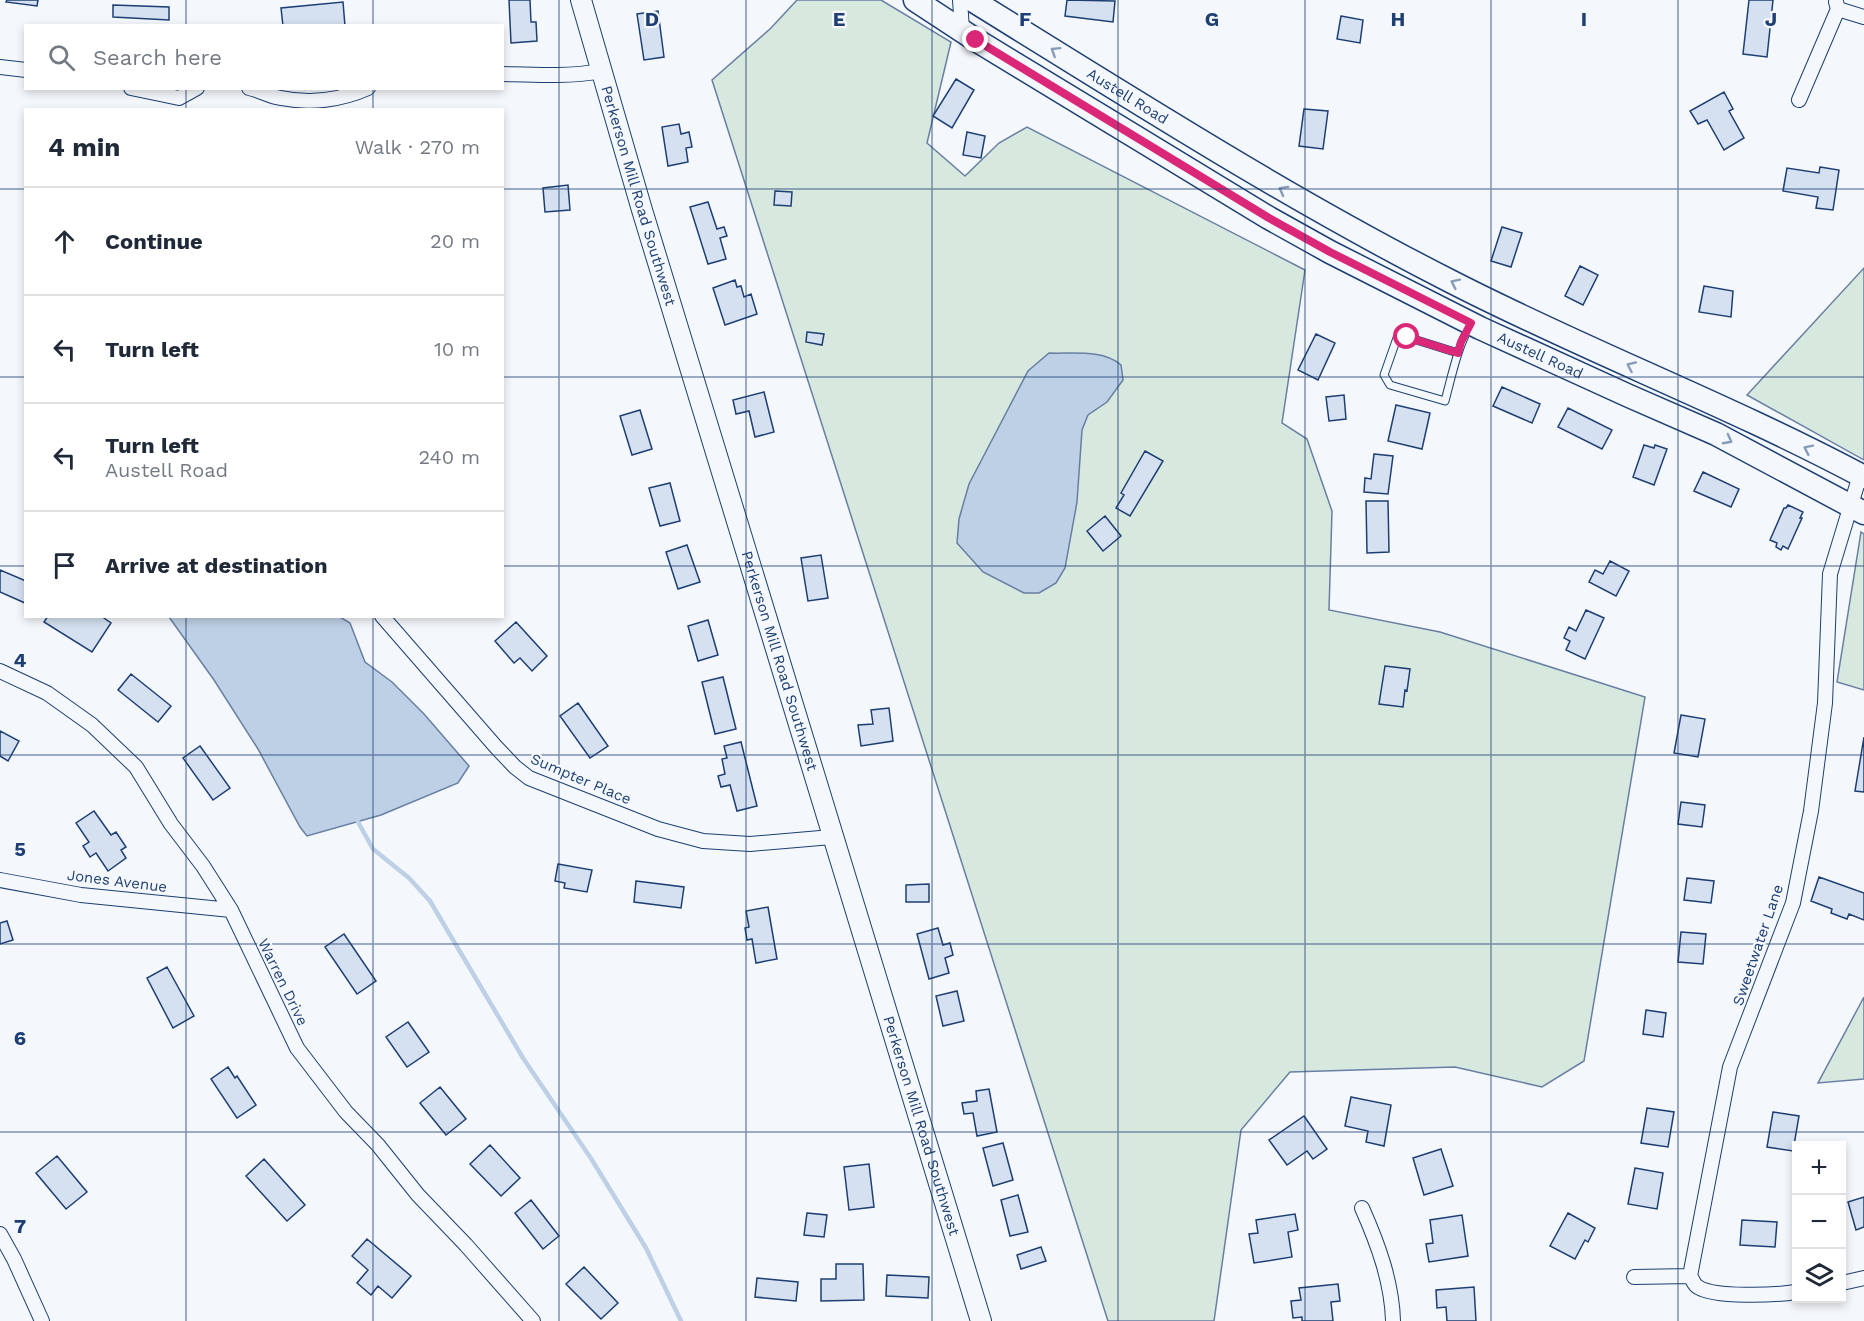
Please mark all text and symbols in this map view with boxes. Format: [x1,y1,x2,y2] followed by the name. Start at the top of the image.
[645,7,659,31] text: D
[833,7,845,31] text: E
[1019,7,1031,31] text: F
[1205,7,1219,31] text: G
[1391,7,1405,31] text: H
[1581,7,1587,31] text: I
[1765,7,1777,31] text: J
[24,24,504,90] search box
[962,26,988,52] route end
[45,41,78,74] icon: search
[93,45,222,70] text: Search here
[1051,47,1061,59] one-way arrow
[1084,64,1172,128] street label: Austell Road
[597,84,680,309] street label: Perkerson Mill Road Southwest
[48,132,120,162] text: 4 min
[355,135,480,159] text: Walk · 270 m
[1279,186,1289,197] one-way arrow
[48,225,81,258] icon: ahead
[105,229,203,254] text: Continue
[430,229,480,253] text: 20 m
[1450,279,1461,290] one-way arrow
[1393,323,1419,349] route start
[1495,328,1586,383] street label: Austell Road
[48,333,81,366] icon: left
[105,337,199,362] text: Turn left
[434,337,480,361] text: 10 m
[1627,361,1638,373] one-way arrow
[105,433,199,458] text: Turn left
[1722,433,1732,444] one-way arrow
[48,441,81,474] icon: left
[418,445,480,469] text: 240 m
[1803,445,1814,456] one-way arrow
[105,458,228,482] text: Austell Road
[48,549,81,582] icon: arrive
[738,549,822,774] street label: Perkerson Mill Road Southwest
[105,553,328,578] text: Arrive at destination
[14,648,27,672] text: 4
[528,750,634,808] street label: Sumpter Place
[14,837,26,861] text: 5
[66,866,168,896] street label: Jones Avenue
[1729,882,1787,1008] street label: Sweetwater Lane
[254,936,312,1028] street label: Warren Drive
[879,1014,964,1238] street label: Perkerson Mill Road Southwest
[14,1026,26,1050] text: 6
[1792,1141,1846,1303] map controls
[1792,1141,1846,1195] button: +
[1792,1195,1846,1249] button: −
[14,1214,26,1238] text: 7
[1792,1249,1846,1303] button: layers

